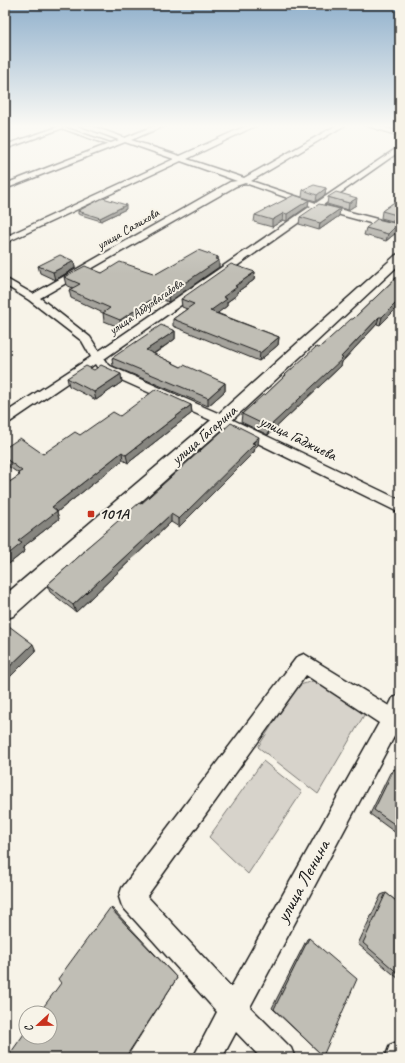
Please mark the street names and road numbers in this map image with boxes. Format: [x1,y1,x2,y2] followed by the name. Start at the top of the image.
[93,204,163,254] street label: улица Салихова
[105,275,187,339] street label: улица Абдулвагабова
[166,400,242,470] street label: улица Гагарина
[255,410,341,466] street label: улица Гаджиева
[270,834,336,927] street label: улица Ленина

